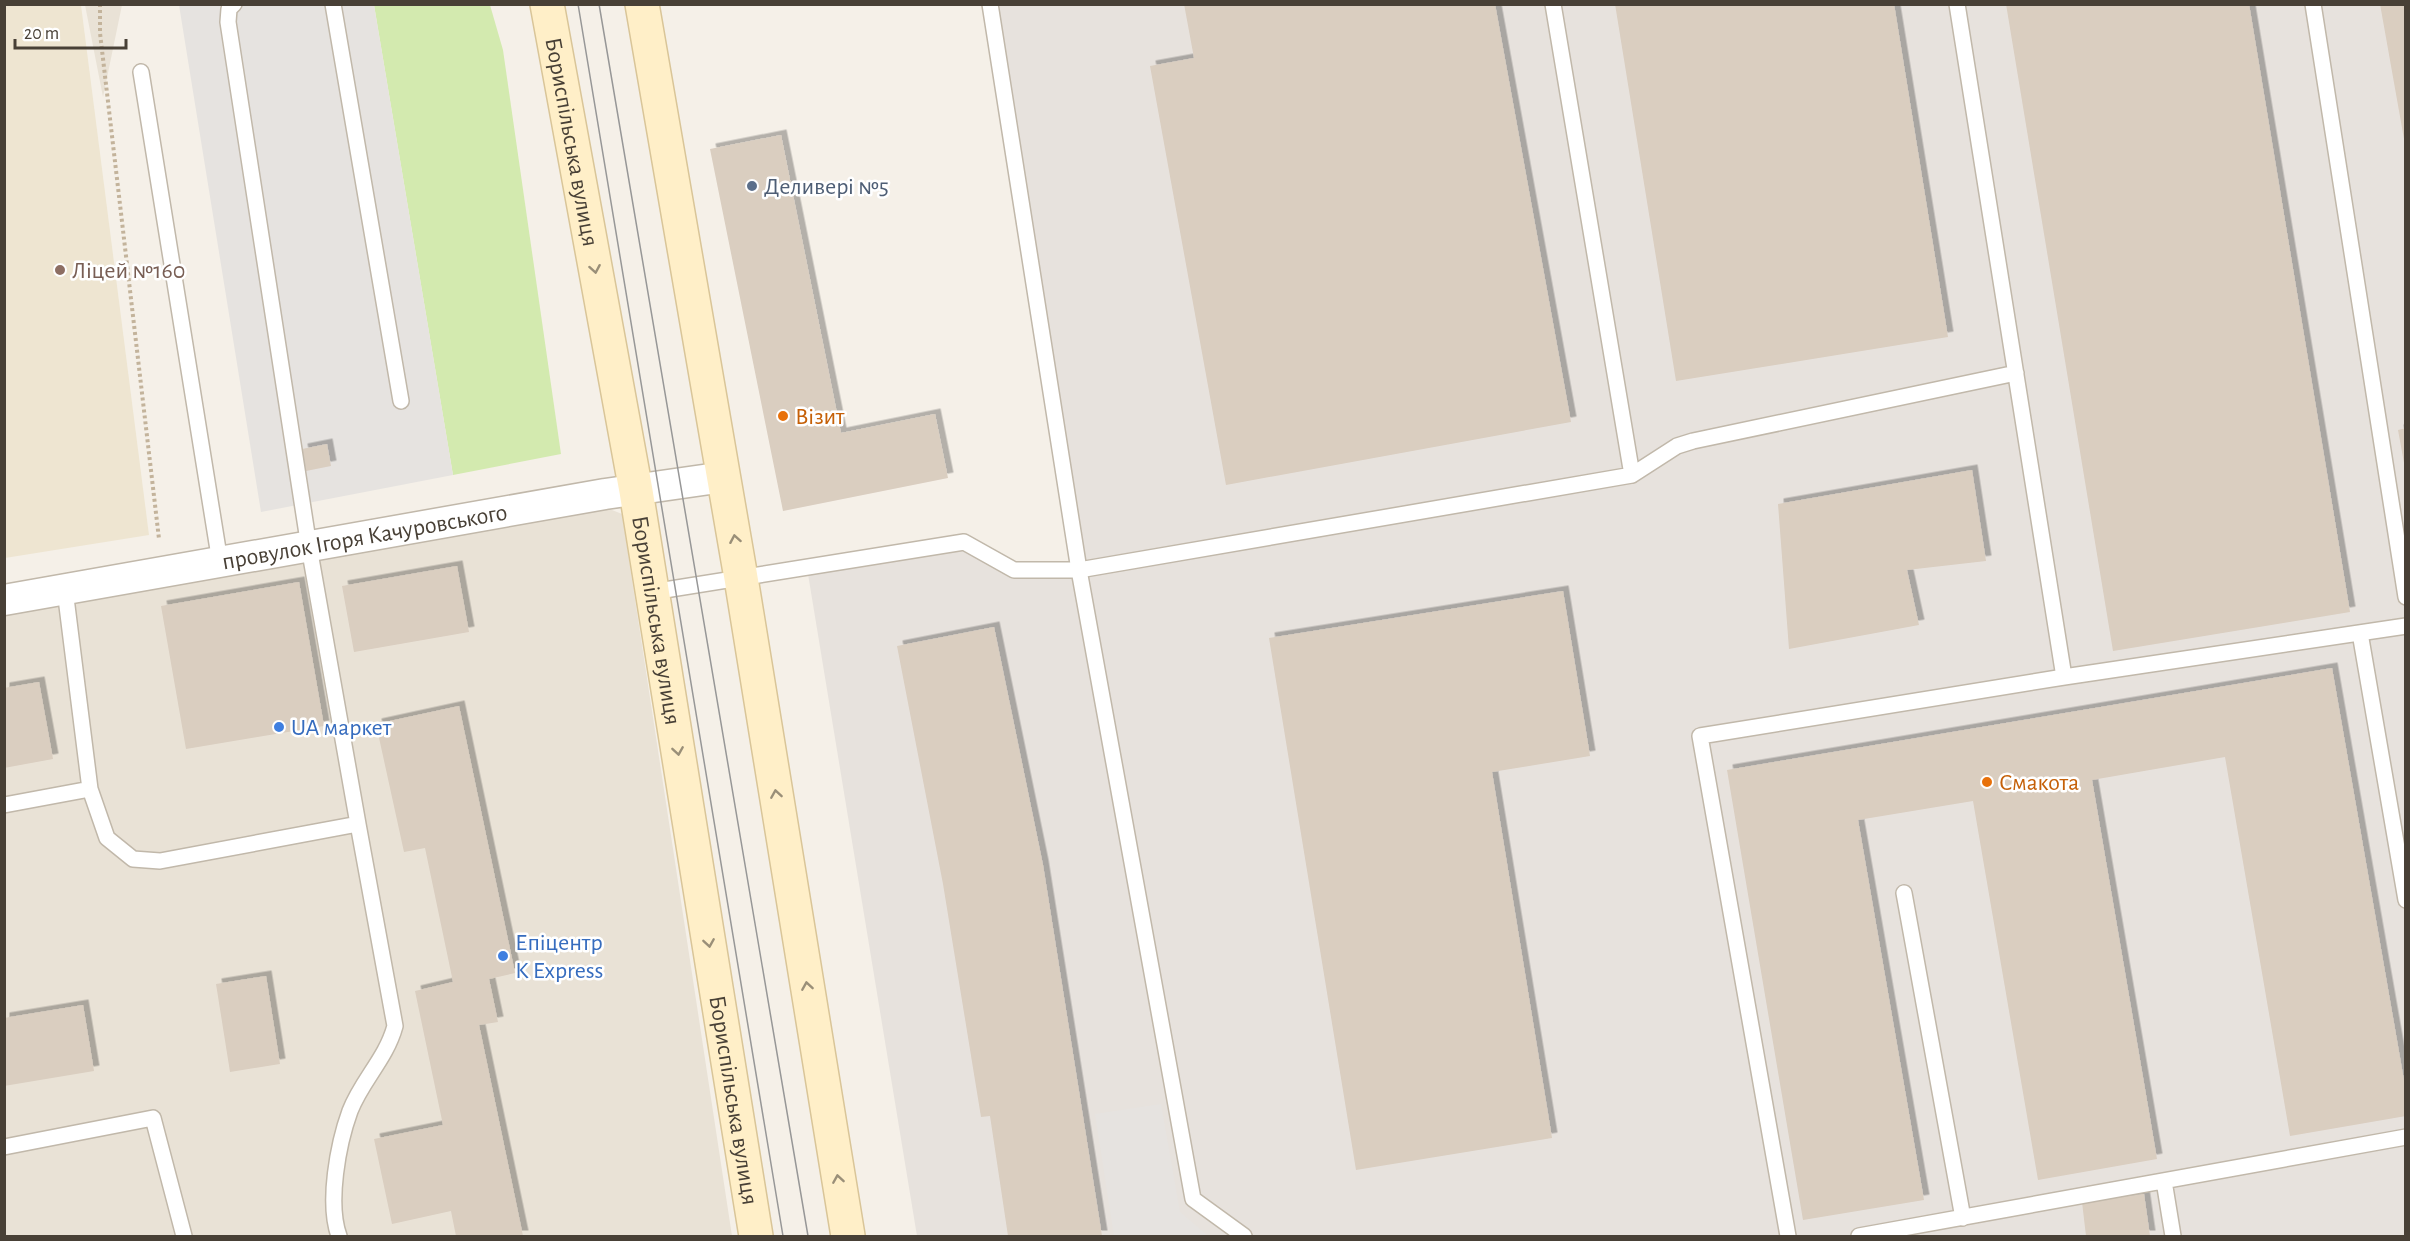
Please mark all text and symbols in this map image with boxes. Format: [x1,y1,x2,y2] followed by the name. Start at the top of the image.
[15,12,126,50] scale bar
[24,25,59,43] text: 20 m
[540,35,602,248] street label: Бориспільська вулиця
[764,175,889,199] place label: Деливері №5
[745,179,759,193] marker: Деливері №5
[72,259,185,283] place label: Ліцей №160
[53,263,67,277] marker: Ліцей №160
[589,264,601,273] one-way arrow
[795,405,845,429] place label: Візит
[776,409,790,423] marker: Візит
[220,500,509,574] street label: провулок Ігоря Качуровського
[627,514,685,727] street label: Бориспільська вулиця
[729,534,741,544] one-way arrow
[291,716,392,740] place label: UA маркет
[272,720,286,734] marker: UA маркет
[671,745,684,755] one-way arrow
[1999,771,2079,795] place label: Смакота
[1980,775,1994,789] marker: Смакота
[771,789,783,798] one-way arrow
[515,931,603,983] place label: Епіцентр К Express
[702,938,715,948] one-way arrow
[496,949,510,963] marker: Епіцентр К Express
[802,982,814,991] one-way arrow
[704,994,762,1207] street label: Бориспільська вулиця
[833,1174,845,1183] one-way arrow

